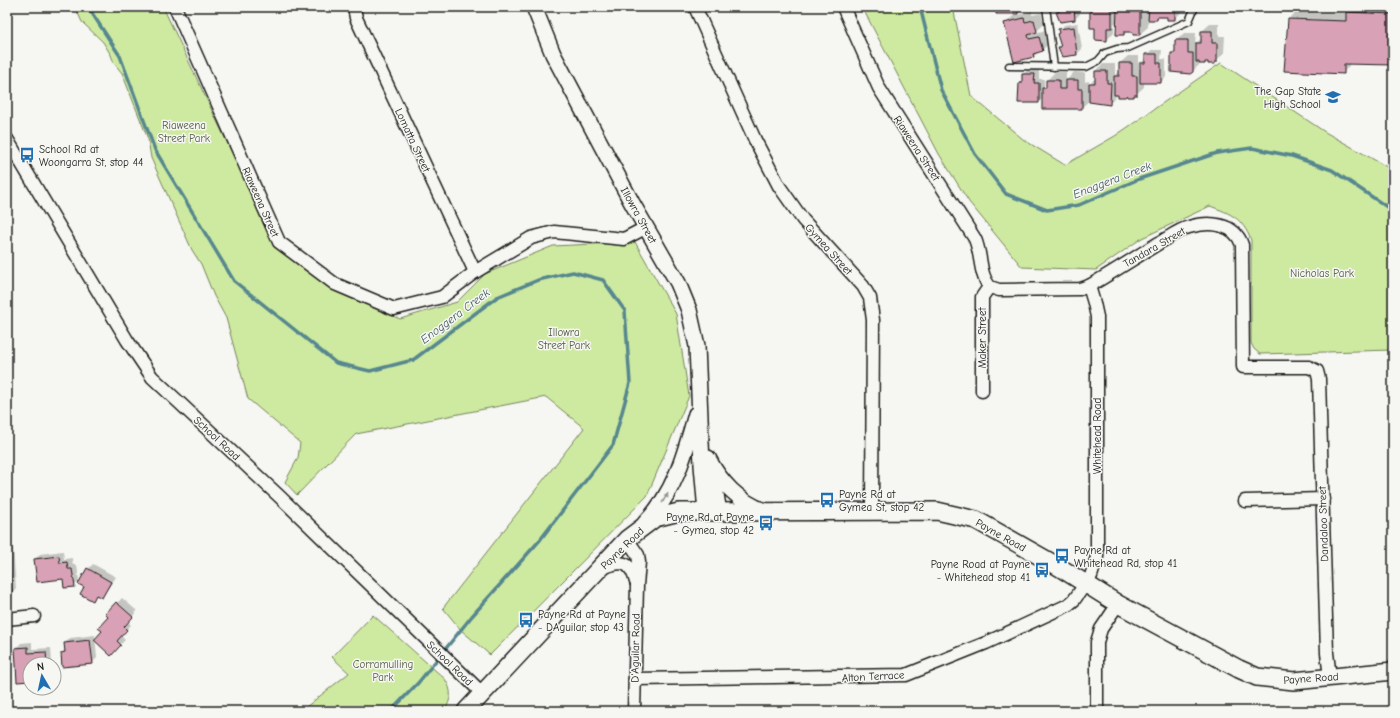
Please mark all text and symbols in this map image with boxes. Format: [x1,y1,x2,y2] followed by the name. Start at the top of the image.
[1254,85,1321,111] place label: The Gap State High School
[1324,88,1342,106] school or university icon: The Gap State High School
[392,106,433,175] street label: Lomatta Street
[891,113,943,184] street label: Riaweena Street
[158,119,211,145] park label: Riaweena Street Park
[39,143,143,169] place label: School Rd at Woongarra St, stop 44
[18,146,36,164] bus stop icon: School Rd at Woongarra St, stop 44
[1071,159,1153,201] water label: Enoggera Creek
[239,165,282,240] street label: Riaweena Street
[618,185,660,246] street label: Illowra Street
[802,221,856,278] street label: Gymea Street
[1121,224,1188,270] street label: Tandara Street
[1290,267,1355,280] park label: Nicholas Park
[418,285,493,347] water label: Enoggera Creek
[976,307,989,369] street label: Maker Street
[538,326,591,352] park label: Illowra Street Park
[1091,398,1104,474] street label: Whitehead Road
[191,414,243,463] street label: School Road
[1316,485,1331,562] street label: Dandaloo Street
[839,488,925,514] place label: Payne Rd at Gymea St, stop 42
[818,491,836,509] bus stop icon: Payne Rd at Gymea St, stop 42
[661,493,669,503] one-way arrow
[666,511,754,537] place label: Payne Rd at Payne - Gymea, stop 42
[757,514,775,532] bus stop icon: Payne Rd at Payne - Gymea, stop 42
[973,516,1028,555] street label: Payne Road
[598,524,647,572] street label: Payne Road
[1074,544,1177,570] place label: Payne Rd at Whitehead Rd, stop 41
[1053,547,1071,565] bus stop icon: Payne Rd at Whitehead Rd, stop 41
[931,558,1030,584] place label: Payne Road at Payne - Whitehead stop 41
[1033,561,1051,579] bus stop icon: Payne Road at Payne - Whitehead stop 41
[538,608,626,634] place label: Payne Rd at Payne - DAguilar, stop 43
[517,611,535,629] bus stop icon: Payne Rd at Payne - DAguilar, stop 43
[628,613,643,683] street label: D'Aguilar Road
[424,638,475,689] street label: School Road
[22,656,62,696] north arrow
[353,658,413,684] park label: Corramulling Park
[36,660,45,674] text: N
[841,668,905,685] street label: Alton Terrace
[1283,670,1339,687] street label: Payne Road

